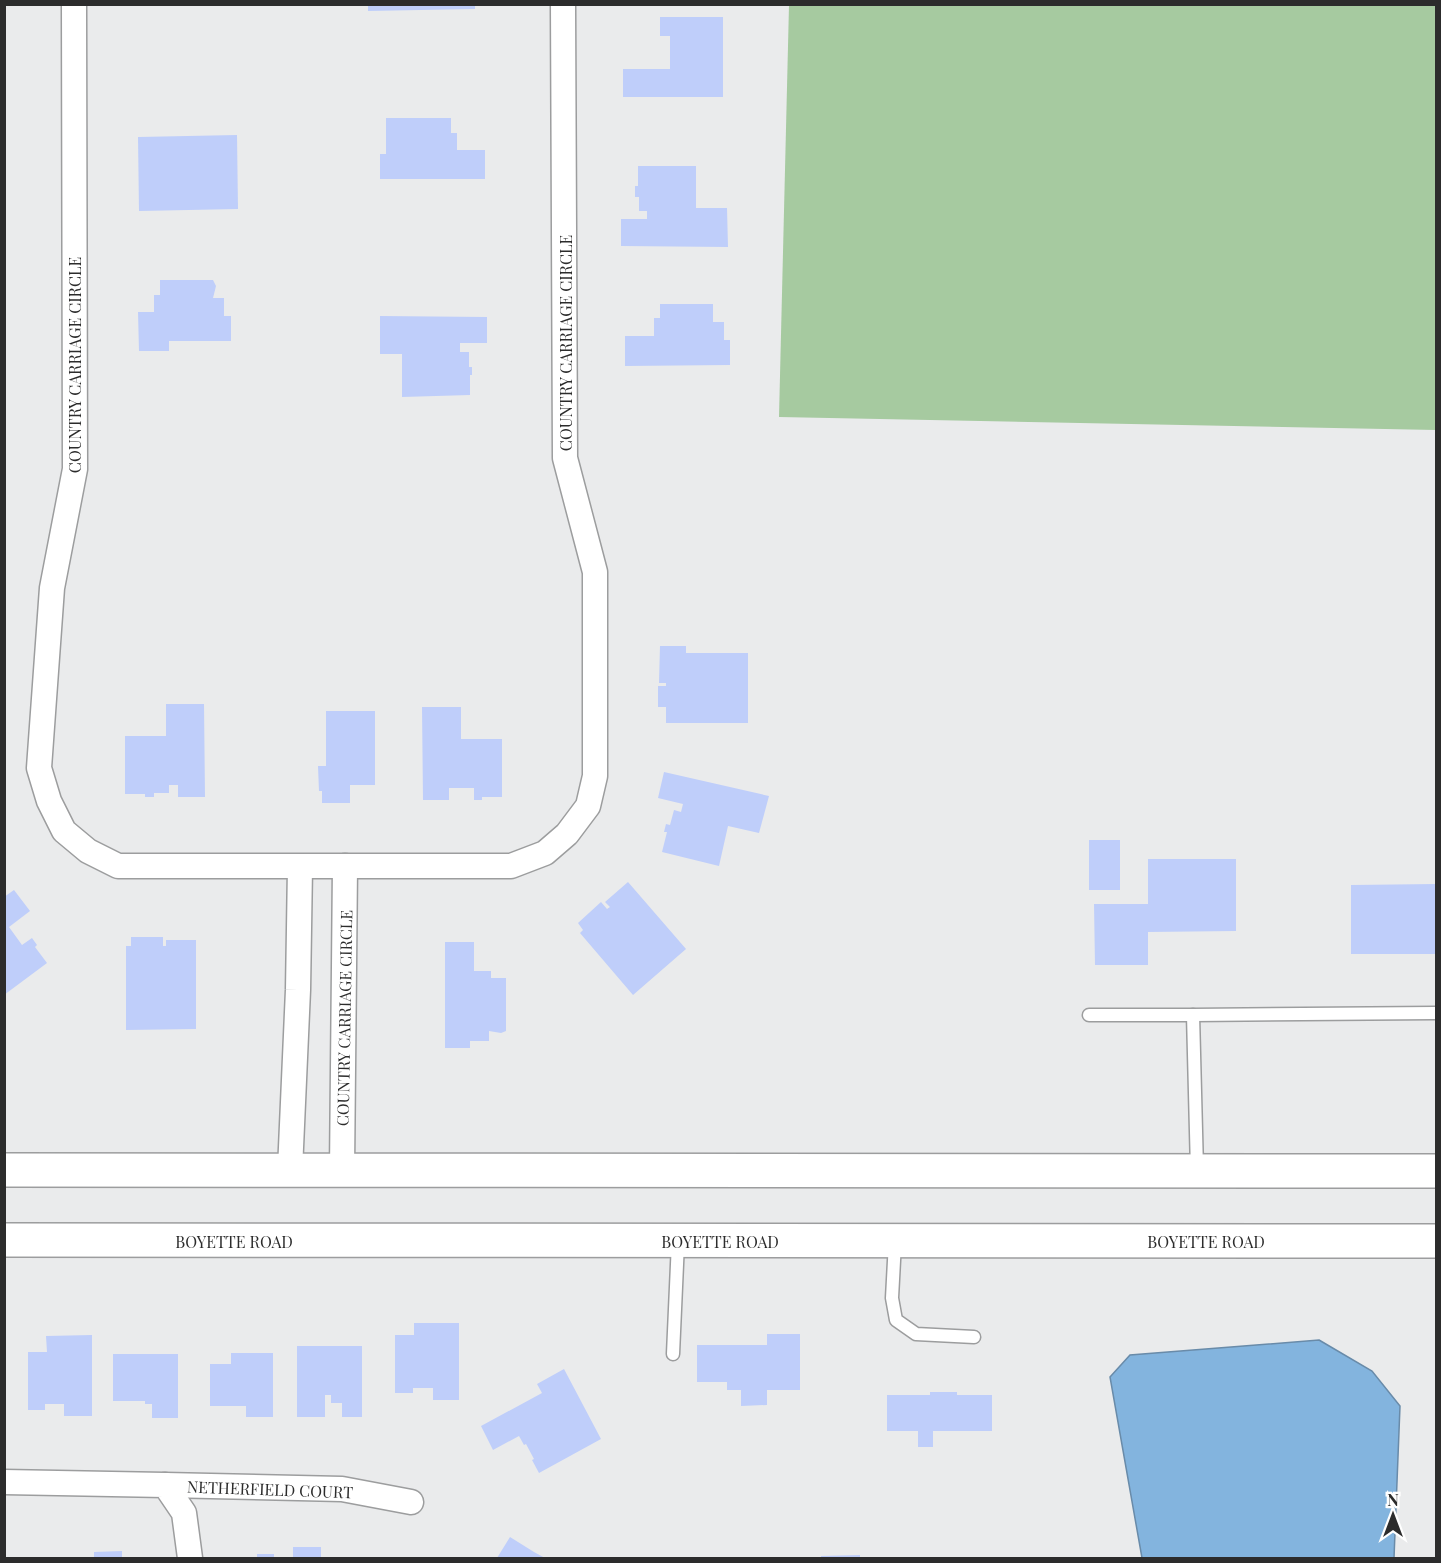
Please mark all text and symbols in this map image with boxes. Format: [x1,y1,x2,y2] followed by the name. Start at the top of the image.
[555,235,576,451] street label: COUNTRY CARRIAGE CIRCLE
[64,257,85,473] street label: COUNTRY CARRIAGE CIRCLE
[332,910,356,1126] street label: COUNTRY CARRIAGE CIRCLE
[175,1231,293,1252] street label: BOYETTE ROAD
[661,1231,779,1252] street label: BOYETTE ROAD
[1147,1231,1265,1252] street label: BOYETTE ROAD
[187,1476,354,1502] street label: NETHERFIELD COURT
[1363,1485,1423,1545] north arrow
[1387,1489,1399,1510] text: N

